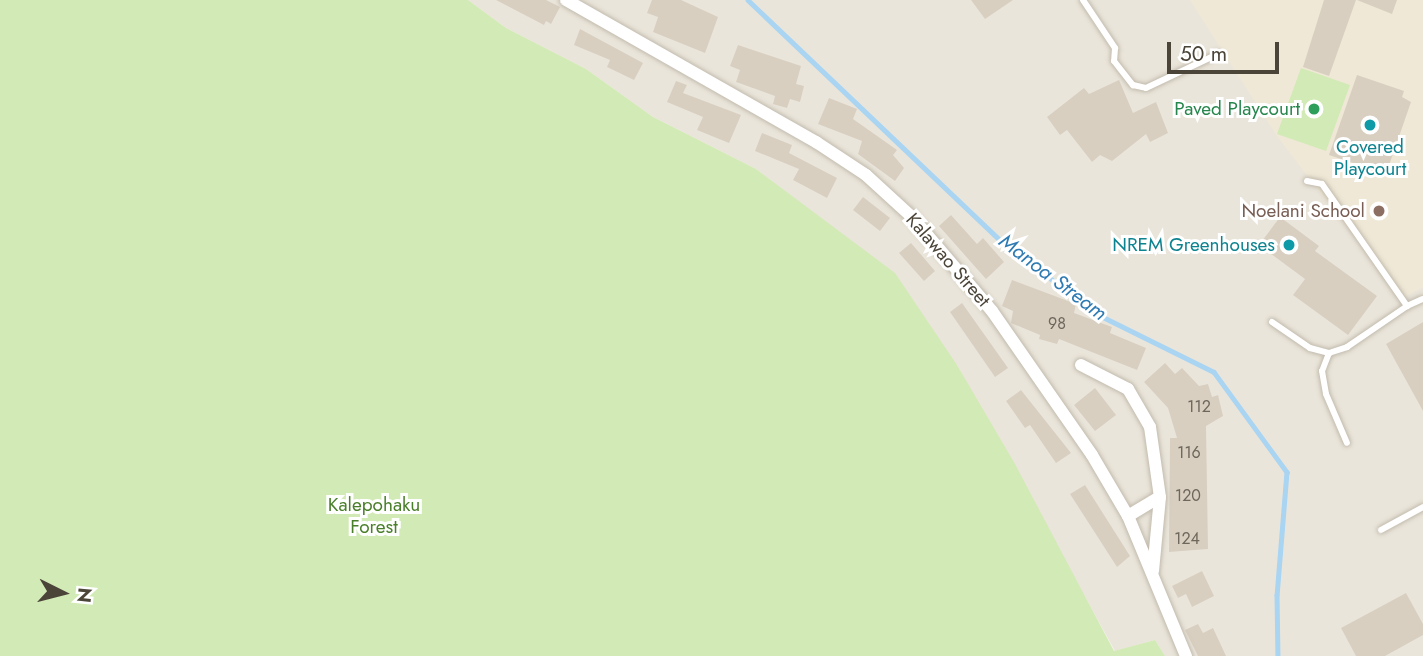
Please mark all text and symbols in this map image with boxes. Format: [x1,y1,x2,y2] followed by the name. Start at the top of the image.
[1171,28,1283,72] scale bar
[1180,39,1227,69] text: 50 m
[1174,98,1300,120] place label: Paved Playcourt
[1306,101,1322,117] marker: Paved Playcourt
[1362,117,1378,133] marker: Covered Playcourt
[1334,136,1406,180] place label: Covered Playcourt
[1241,200,1365,222] place label: Noelani School
[1371,203,1387,219] marker: Noelani School
[901,208,995,312] street label: Kalawao Street
[994,228,1112,326] water label: Manoa Stream
[1112,234,1275,256] place label: NREM Greenhouses
[1281,237,1297,253] marker: NREM Greenhouses
[1048,314,1066,334] house number: 98
[1187,397,1211,417] house number: 112
[1177,443,1201,463] house number: 116
[1175,486,1201,506] house number: 120
[328,494,420,538] park label: Kalepohaku Forest
[1174,529,1200,549] house number: 124
[28,558,98,628] north arrow
[70,586,99,604] text: N

